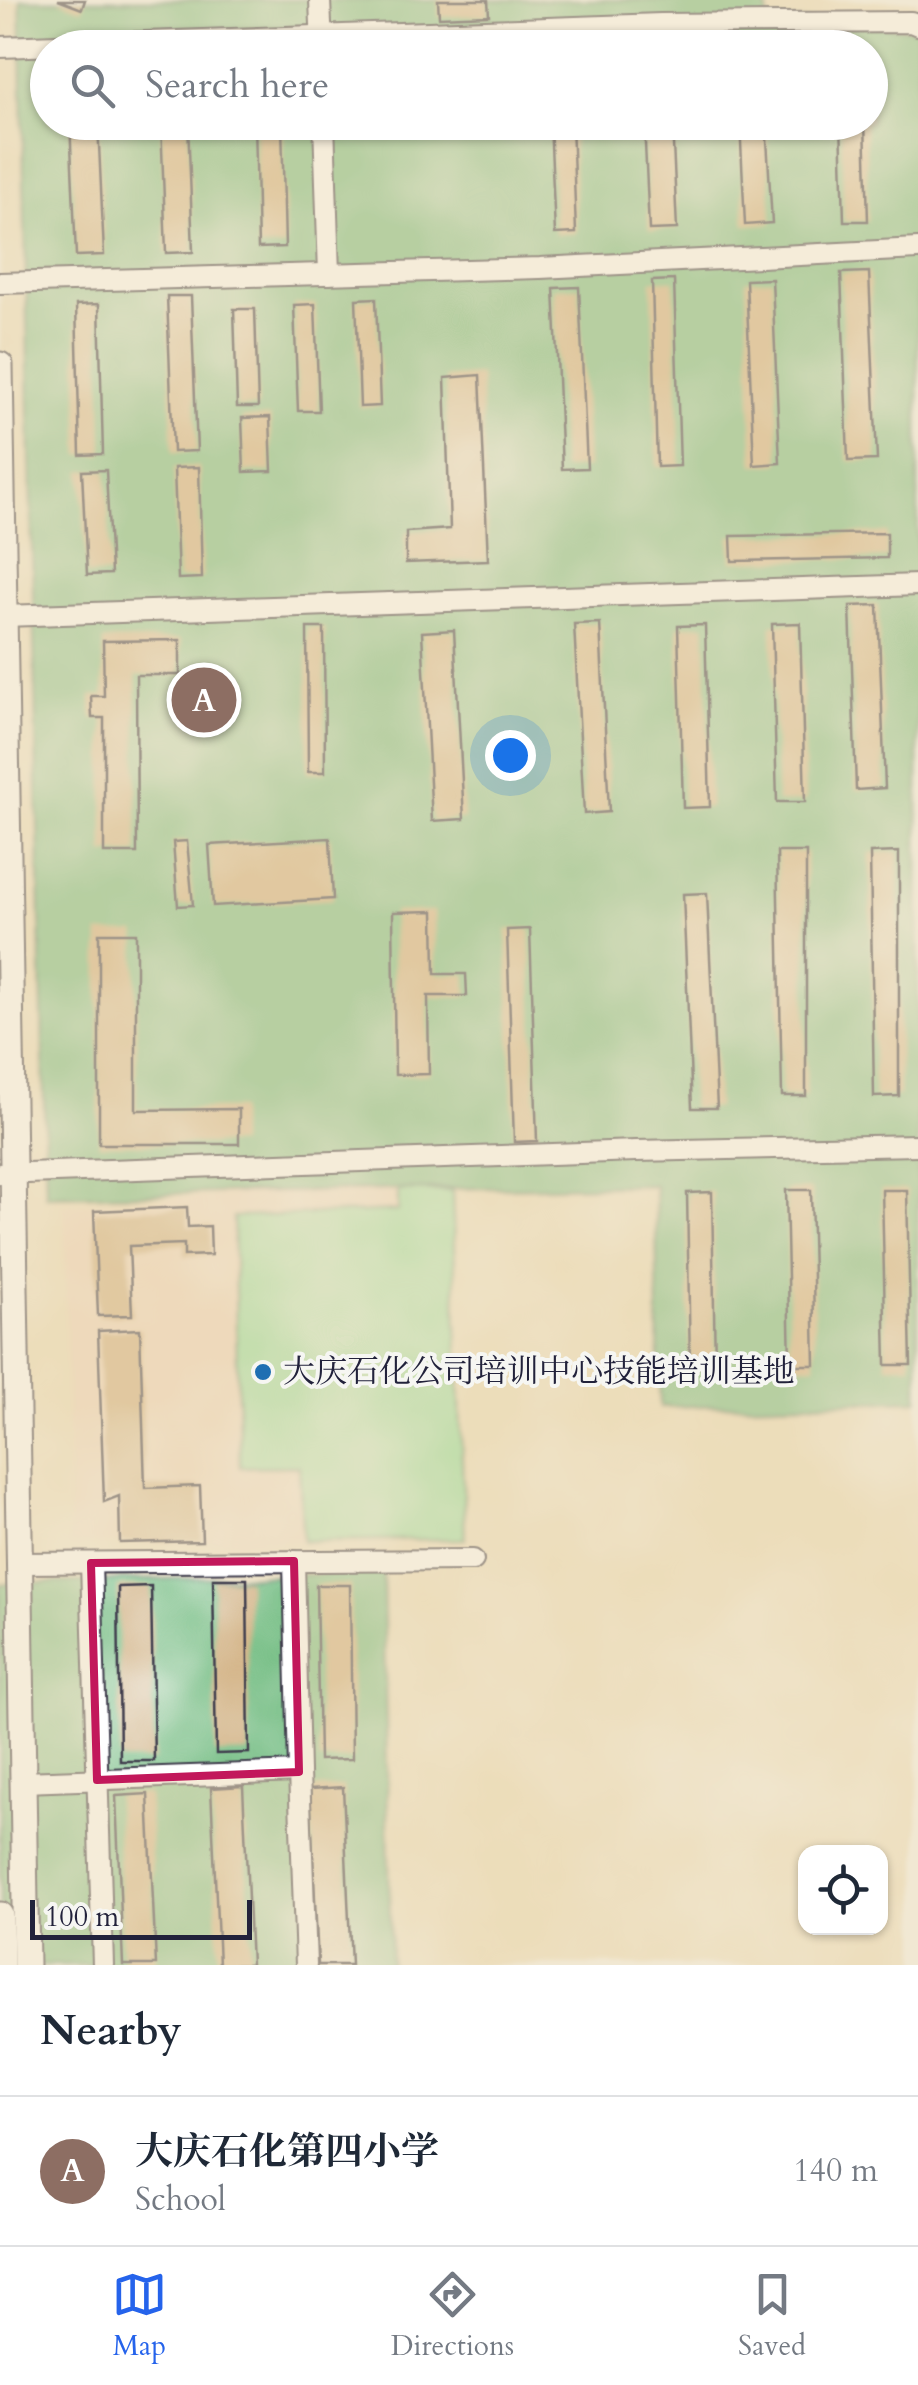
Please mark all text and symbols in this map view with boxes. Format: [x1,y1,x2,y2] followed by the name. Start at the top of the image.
[30,30,888,140] search box
[65,58,120,113] icon: search
[145,59,329,111] text: Search here
[172,662,236,738] pin: A
[485,730,536,781] your location
[283,1350,795,1394] place label: 大庆石化公司培训中心技能培训基地
[252,1361,274,1383] marker: 大庆石化公司培训中心技能培训基地
[798,1845,888,1935] map controls
[798,1845,888,1935] button: locate
[30,1895,252,1940] scale bar
[45,1898,119,1936] text: 100 m
[40,2002,182,2059] text: Nearby
[135,2126,439,2178] text: 大庆石化第四小学
[60,2149,85,2193] text: A
[793,2149,878,2193] text: 140 m
[135,2178,226,2222] text: School
[112,2267,167,2365] tab: Map
[391,2267,514,2365] tab: Directions
[738,2267,806,2365] tab: Saved

